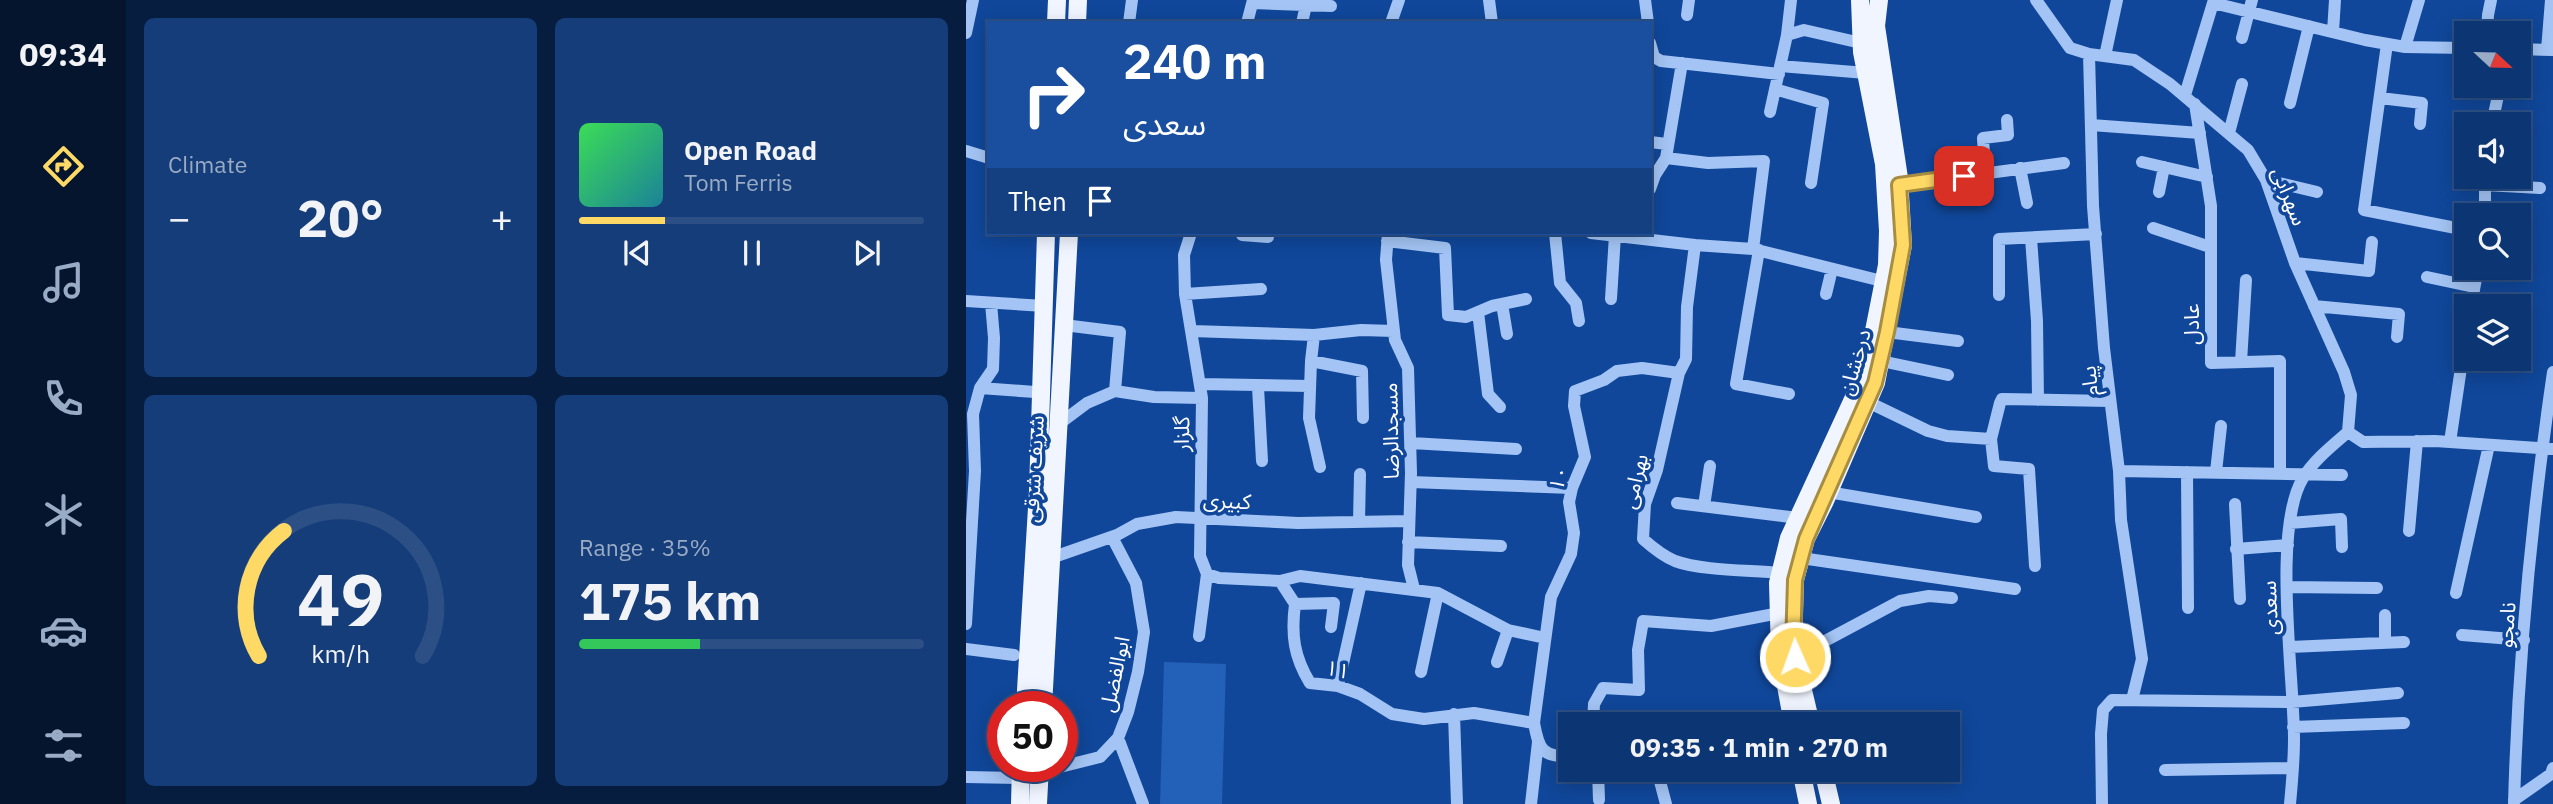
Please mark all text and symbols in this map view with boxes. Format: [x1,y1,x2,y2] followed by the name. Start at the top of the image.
[2454,21,2530,98] north arrow
[2454,21,2531,371] map controls
[1123,29,1267,92] text: 240 m
[19,33,107,75] text: 09:34
[1008,49,1099,140] icon: right
[1123,102,1206,144] text: سعدی
[2454,112,2531,189] button: sound
[684,133,817,167] text: Open Road
[39,142,88,191] icon: directions
[1934,146,1994,206] pin
[168,149,247,179] text: Climate
[1945,157,1983,195] icon: arrive
[2266,162,2314,230] street label: سهرابی
[684,167,793,197] text: Tom Ferris
[1081,182,1119,220] icon: arrive
[297,184,384,251] text: 20°
[1008,184,1067,218] text: Then
[168,193,191,242] text: −
[490,193,513,242] text: +
[2454,203,2531,280] button: search
[618,234,656,272] icon: previous
[733,234,771,272] icon: pause
[848,234,886,272] icon: next
[39,258,88,307] icon: music
[2454,294,2531,371] button: layers
[2177,303,2205,345] street label: عادل
[1831,326,1877,398] street label: درخشان
[2073,364,2108,398] street label: پیام
[39,374,88,423] icon: phone
[1375,382,1405,480] street label: مسجدالرضا
[1016,415,1050,523] street label: شریف شرقی
[1167,416,1195,453] street label: گلزار
[1614,451,1654,511] street label: بهرامی
[1541,462,1575,494] street label: ۱۰
[1202,485,1252,515] street label: کبیری
[39,490,88,539] icon: climate
[579,532,711,562] text: Range · 35%
[297,552,384,647] text: 49
[579,567,761,634] text: 175 km
[2254,580,2284,636] street label: سعدی
[2490,601,2522,649] street label: نامجو
[39,606,88,655] icon: car
[1758,620,1832,694] position arrow
[1092,634,1136,714] street label: ابوالفضل
[311,637,370,670] text: km/h
[1323,653,1353,685] street label: ۱۱
[987,691,1078,782] speed limit sign: 50
[39,721,88,770] icon: filters
[1630,730,1888,764] text: 09:35 · 1 min · 270 m

